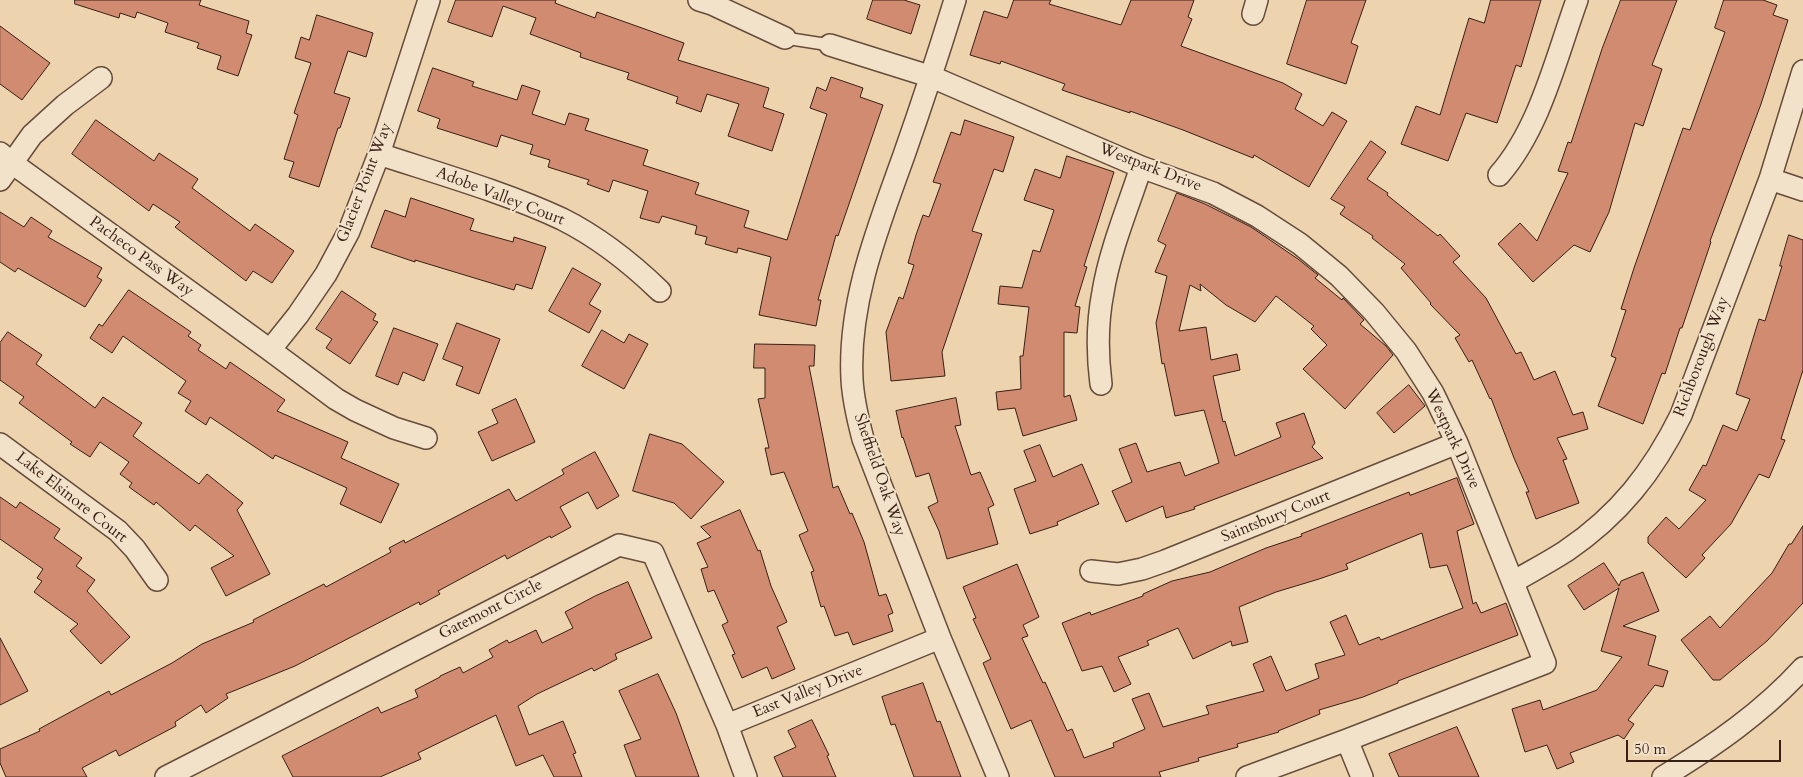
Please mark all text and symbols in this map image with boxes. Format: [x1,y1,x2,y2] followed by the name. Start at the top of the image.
[333,120,397,246] street label: Glacier Point Way
[1096,140,1204,196] street label: Westpark Drive
[433,164,567,230] street label: Adobe Valley Court
[85,213,197,301] street label: Pacheco Pass Way
[1670,294,1734,420] street label: Richborough Way
[1420,386,1484,492] street label: Westpark Drive
[849,411,909,539] street label: Sheffield Oak Way
[11,449,131,547] street label: Lake Elsinore Court
[1219,486,1333,548] street label: Saintsbury Court
[436,576,546,644] street label: Gatemont Circle
[750,661,866,723] street label: East Valley Drive
[1628,730,1783,762] scale bar
[1634,739,1666,759] text: 50 m

